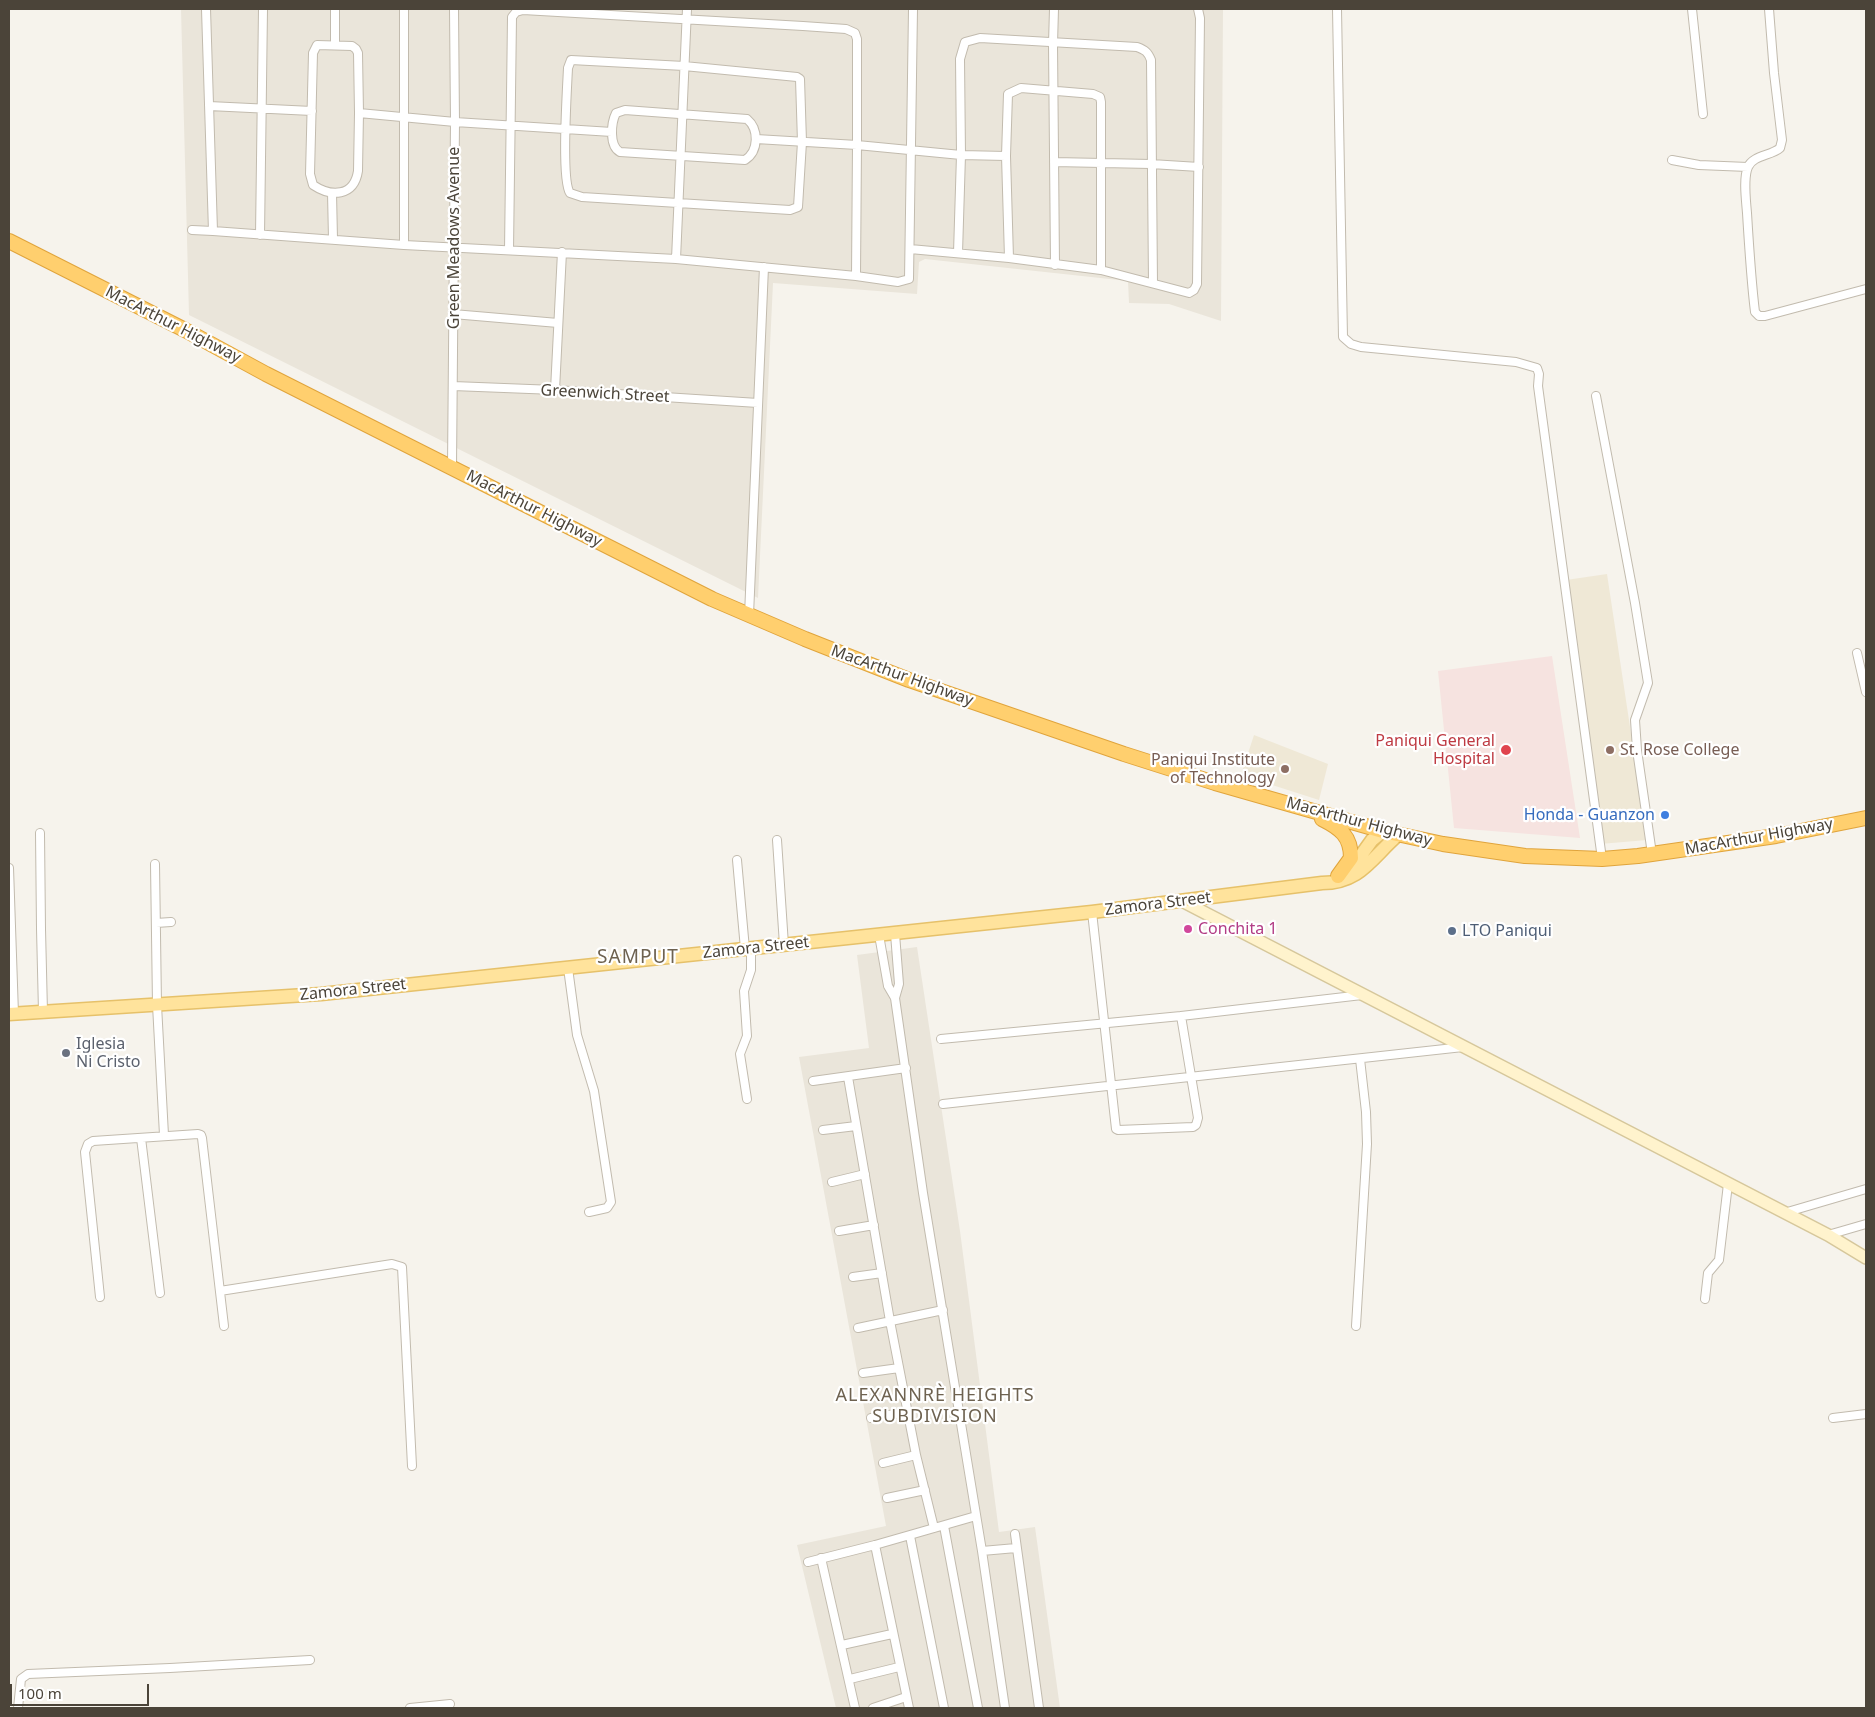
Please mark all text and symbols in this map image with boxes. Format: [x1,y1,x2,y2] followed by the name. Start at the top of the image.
[444,147,464,329] street label: Green Meadows Avenue
[102,282,244,368] street label: MacArthur Highway
[540,381,670,407] street label: Greenwich Street
[463,466,605,552] street label: MacArthur Highway
[828,641,976,711] street label: MacArthur Highway
[1375,731,1495,769] place label: Paniqui General Hospital
[1620,740,1739,760] place label: St. Rose College
[1499,743,1513,757] marker: Paniqui General Hospital
[1604,744,1616,756] marker: St. Rose College
[1151,750,1275,788] place label: Paniqui Institute of Technology
[1279,763,1291,775] marker: Paniqui Institute of Technology
[1284,793,1434,851] street label: MacArthur Highway
[1524,805,1655,825] place label: Honda - Guanzon
[1659,809,1671,821] marker: Honda - Guanzon
[1684,815,1834,859] street label: MacArthur Highway
[1104,888,1212,920] street label: Zamora Street
[1198,919,1277,939] place label: Conchita 1
[1462,921,1552,941] place label: LTO Paniqui
[1182,923,1194,935] marker: Conchita 1
[1446,925,1458,937] marker: LTO Paniqui
[702,933,810,963] street label: Zamora Street
[596,947,680,969] district label: SAMPUT
[299,975,407,1005] street label: Zamora Street
[76,1034,140,1072] place label: Iglesia Ni Cristo
[60,1047,72,1059] marker: Iglesia Ni Cristo
[833,1385,1037,1428] district label: ALEXANNRÈ HEIGHTS SUBDIVISION
[12,1674,151,1706] scale bar
[18,1683,62,1703] text: 100 m

